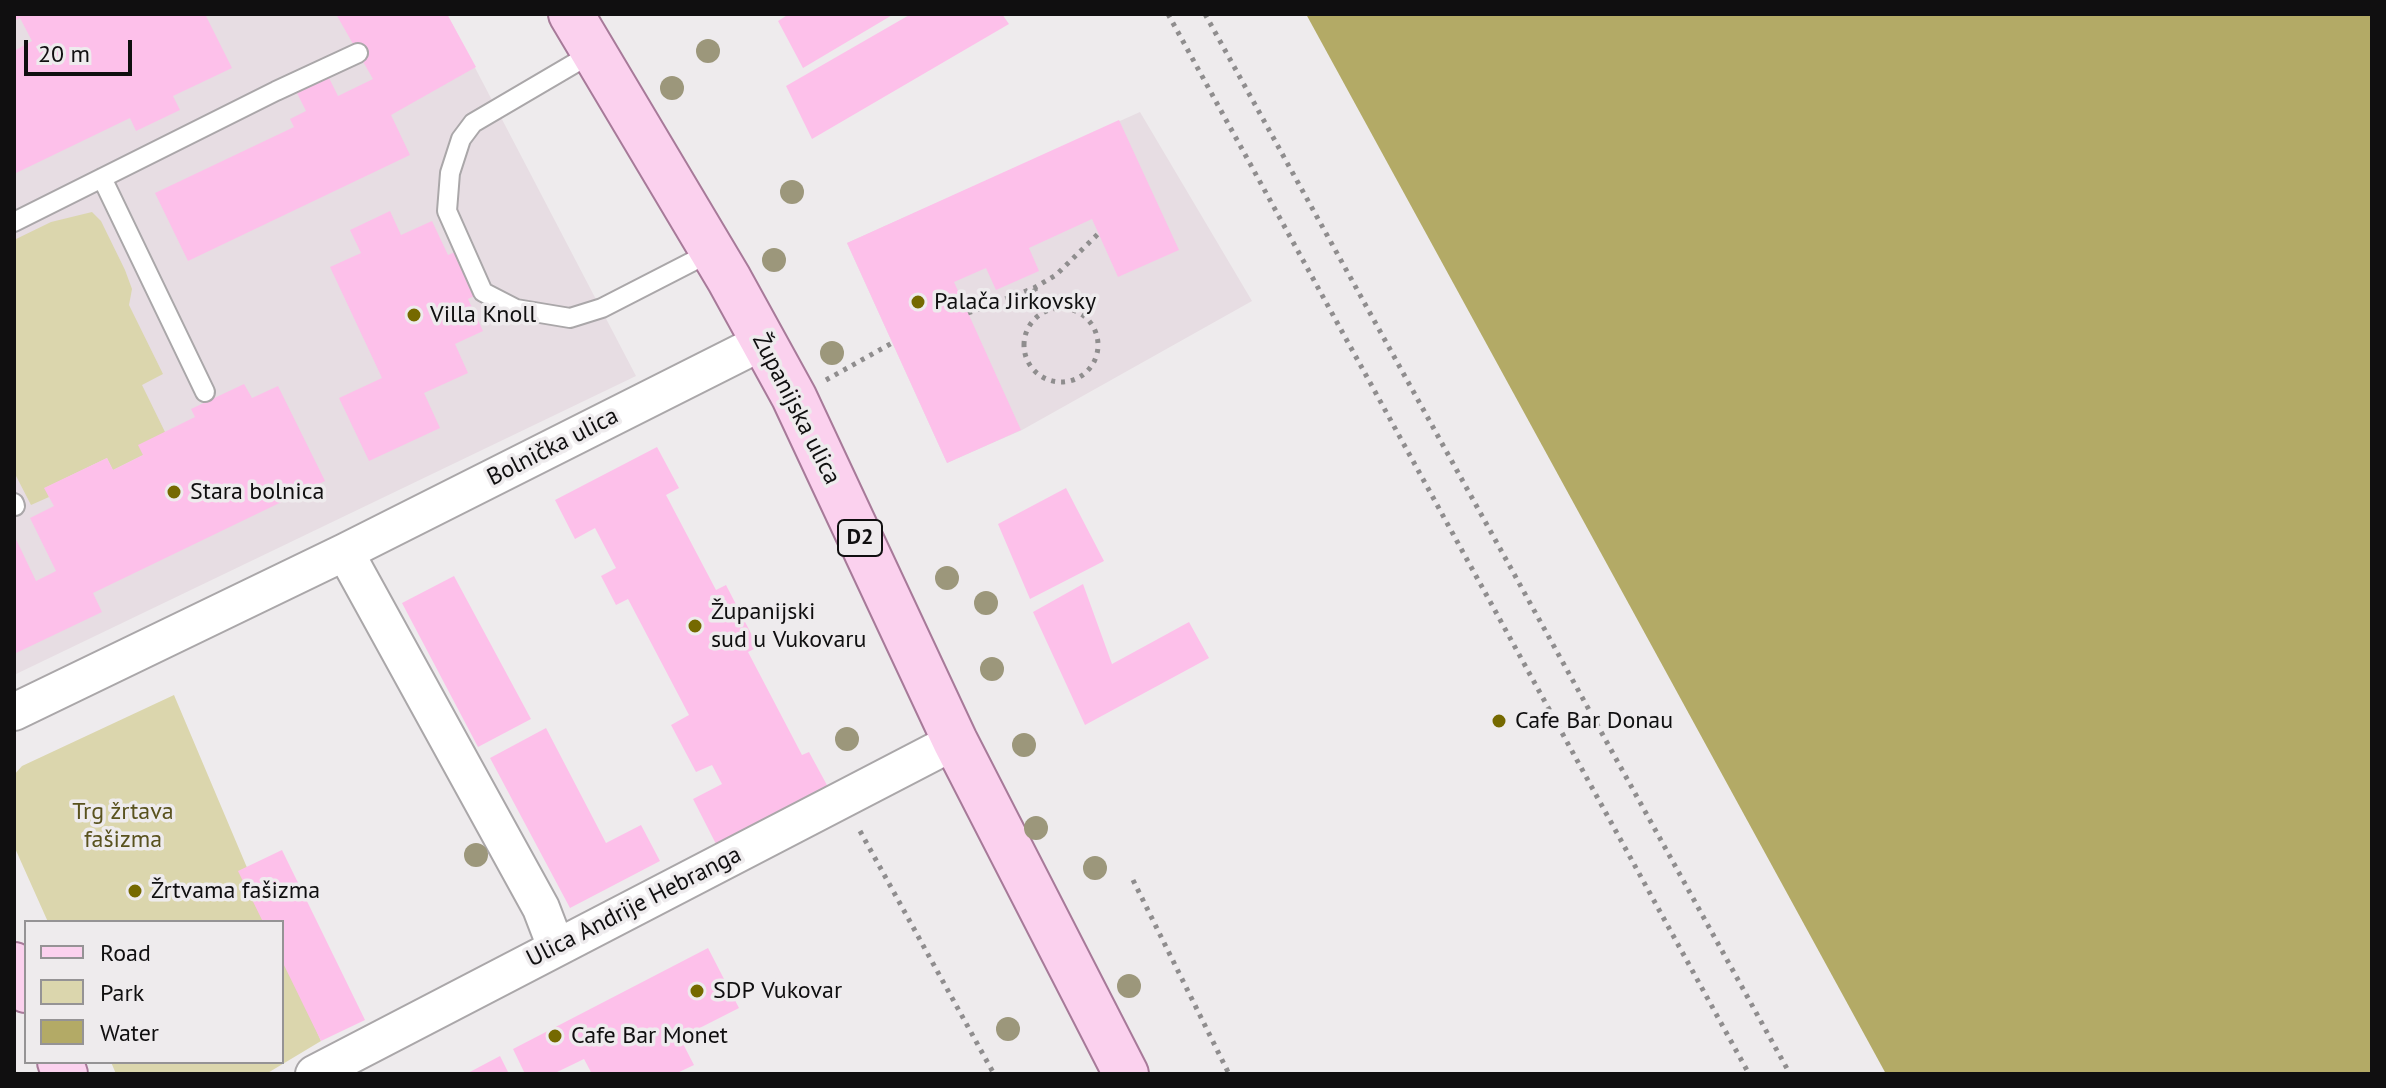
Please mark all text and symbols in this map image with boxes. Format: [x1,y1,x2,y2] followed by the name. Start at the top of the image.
[28,24,136,74] scale bar
[38,38,90,69] text: 20 m
[934,288,1096,316] place label: Palača Jirkovsky
[909,293,927,311] marker: Palača Jirkovsky
[430,301,536,329] place label: Villa Knoll
[405,306,423,324] marker: Villa Knoll
[746,329,846,489] street label: Županijska ulica
[483,402,623,492] street label: Bolnička ulica
[190,478,324,506] place label: Stara bolnica
[165,483,183,501] marker: Stara bolnica
[838,520,882,556] road number: D2
[711,598,866,654] place label: Županijski sud u Vukovaru
[686,617,704,635] marker: Županijski sud u Vukovaru
[1515,707,1673,735] place label: Cafe Bar Donau
[1490,712,1508,730] marker: Cafe Bar Donau
[72,798,174,854] park label: Trg žrtava fašizma
[522,840,746,974] street label: Ulica Andrije Hebranga
[151,877,320,905] place label: Žrtvama fašizma
[126,882,144,900] marker: Žrtvama fašizma
[24,920,284,1064] legend
[100,937,151,968] text: Road
[100,977,144,1008] text: Park
[713,977,842,1005] place label: SDP Vukovar
[688,982,706,1000] marker: SDP Vukovar
[100,1017,159,1048] text: Water
[571,1022,728,1050] place label: Cafe Bar Monet
[546,1027,564,1045] marker: Cafe Bar Monet

